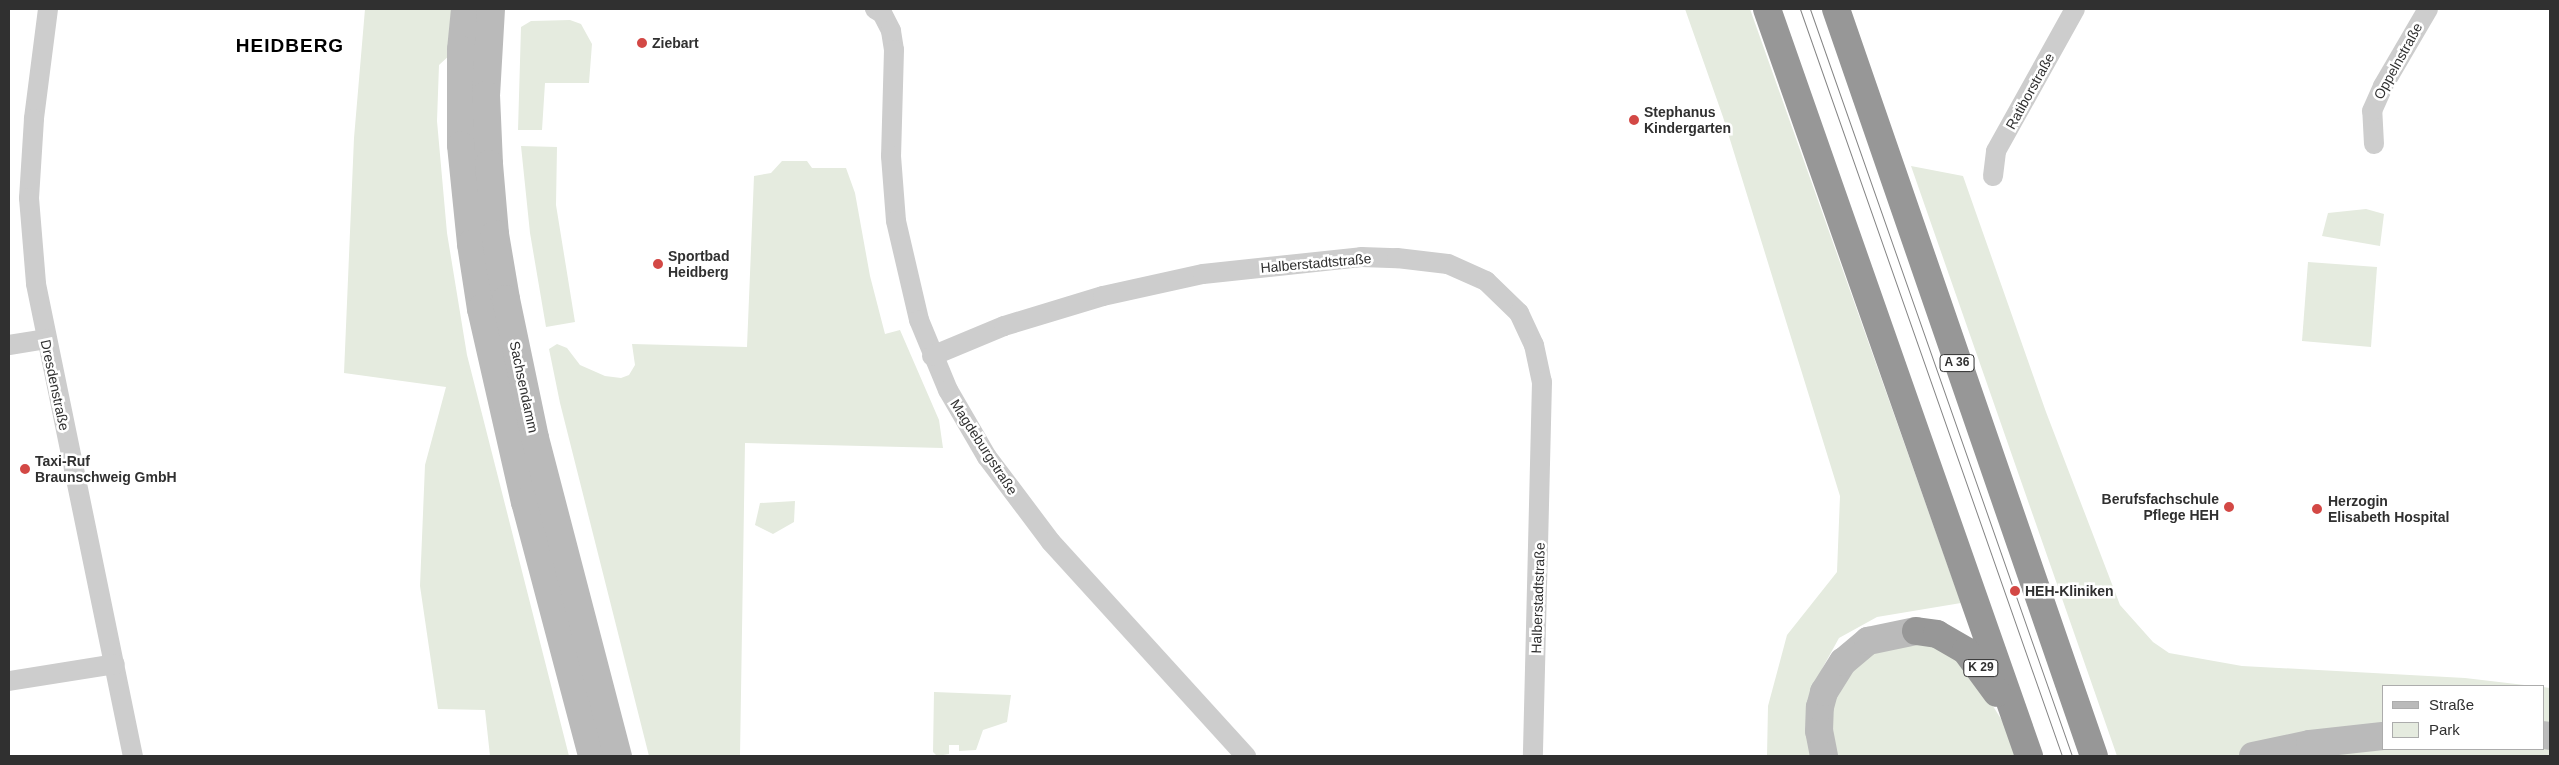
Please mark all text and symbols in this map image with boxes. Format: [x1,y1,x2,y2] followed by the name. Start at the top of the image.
[2370,20,2426,102] street label: Oppelnstraße
[235,35,345,57] district label: HEIDBERG
[652,35,699,51] place label: Ziebart
[636,37,648,49] marker: Ziebart
[2002,50,2058,132] street label: Ratiborstraße
[1644,104,1731,136] place label: Stephanus Kindergarten
[1628,114,1640,126] marker: Stephanus Kindergarten
[668,248,729,280] place label: Sportbad Heidberg
[1260,250,1372,276] street label: Halberstadtstraße
[652,258,664,270] marker: Sportbad Heidberg
[37,338,73,432] street label: Dresdenstraße
[506,340,542,434] street label: Sachsendamm
[1938,353,1976,372] road number: A 36
[947,396,1021,498] street label: Magdeburgstraße
[35,453,177,486] place label: Taxi-Ruf Braunschweig GmbH
[19,463,31,475] marker: Taxi-Ruf Braunschweig GmbH
[2102,491,2219,524] place label: Berufsfachschule Pflege HEH
[2328,493,2449,526] place label: Herzogin Elisabeth Hospital
[2223,501,2235,513] marker: Berufsfachschule Pflege HEH
[2310,502,2324,516] marker: Herzogin Elisabeth Hospital
[1528,542,1548,654] street label: Halberstadtstraße
[2025,583,2114,599] place label: HEH-Kliniken
[2009,585,2021,597] marker: HEH-Kliniken
[1962,658,2000,678] road number: K 29
[2382,685,2544,750] legend
[2429,696,2474,713] text: Straße
[2429,721,2460,738] text: Park

